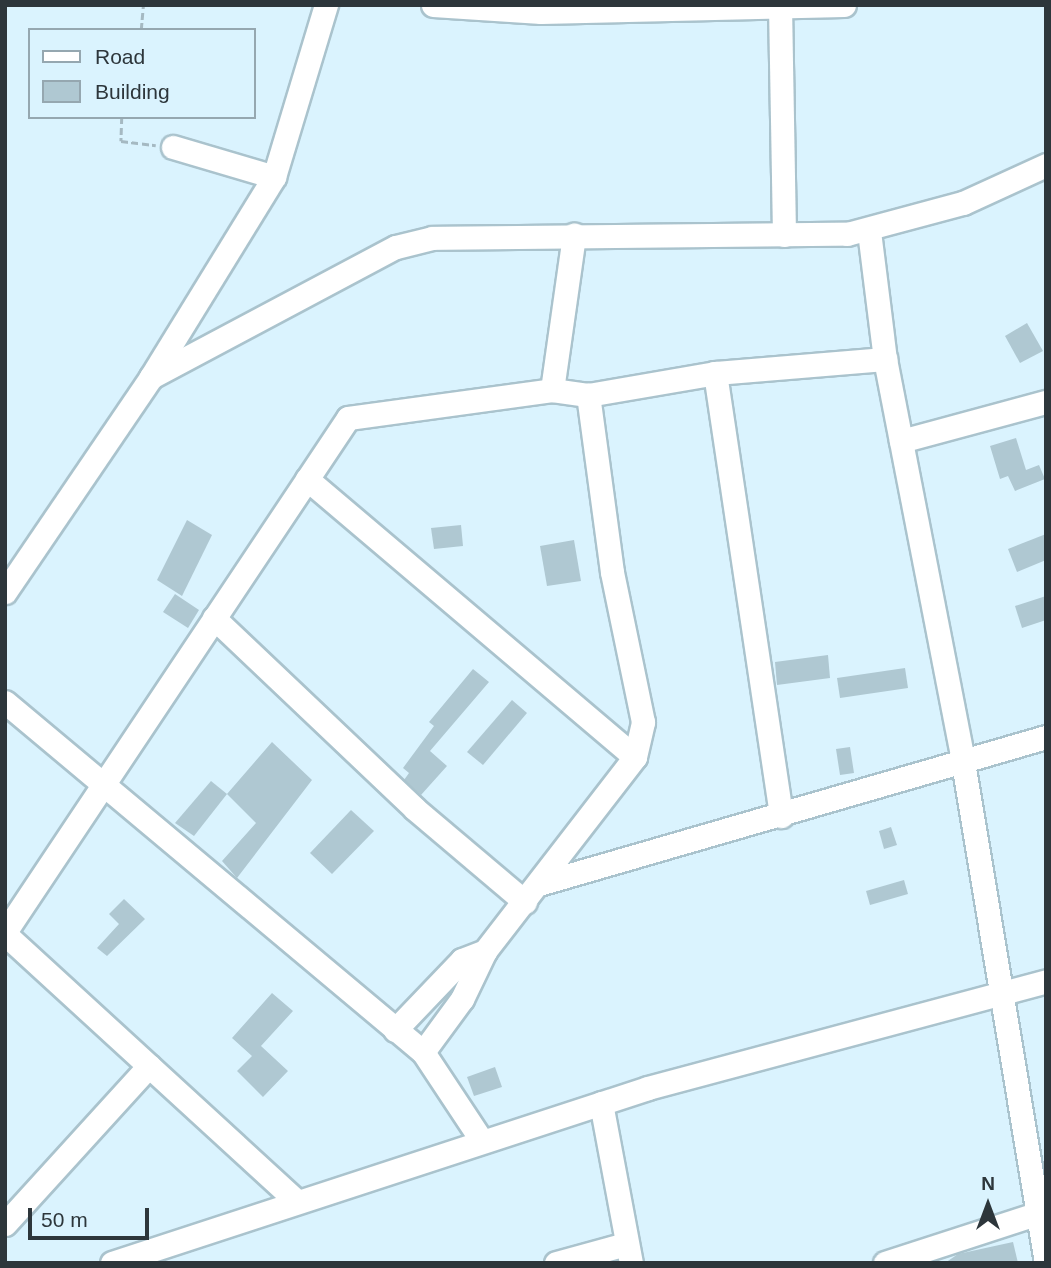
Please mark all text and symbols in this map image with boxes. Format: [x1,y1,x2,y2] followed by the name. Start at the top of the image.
[28,28,256,119] legend
[95,45,145,68] text: Road
[95,80,170,103] text: Building
[953,1170,1023,1240] north arrow
[981,1173,995,1194] text: N
[32,1194,152,1238] scale bar
[41,1208,88,1231] text: 50 m

